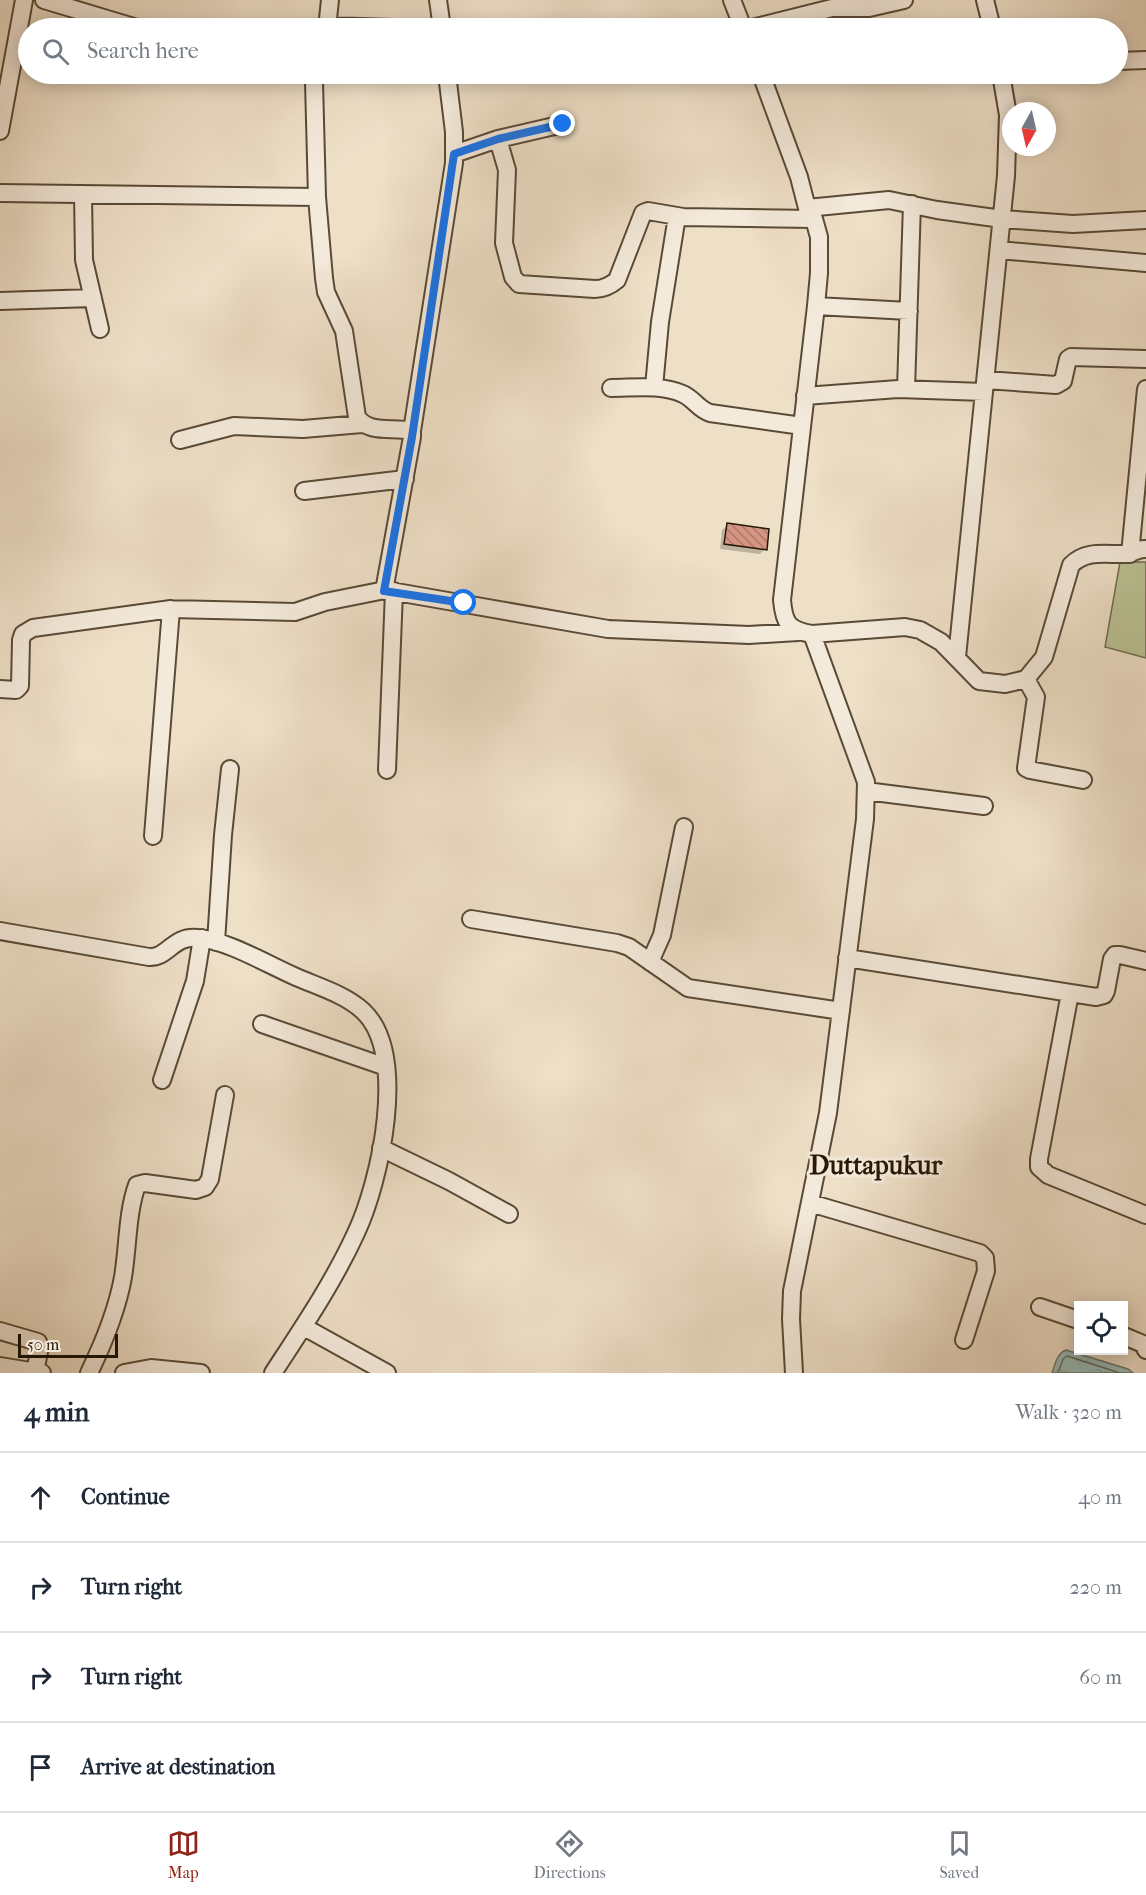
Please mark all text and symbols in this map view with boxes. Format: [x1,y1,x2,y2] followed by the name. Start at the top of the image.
[18,18,1128,84] search box
[39,35,72,68] icon: search
[87,38,199,64] text: Search here
[1002,102,1056,156] north arrow
[549,110,575,136] route end
[450,589,476,615] route start
[810,1150,943,1181] district label: Duttapukur
[1074,1301,1128,1355] map controls
[1074,1301,1128,1355] button: locate
[18,1331,118,1358] scale bar
[27,1335,59,1354] text: 50 m
[24,1397,89,1428] text: 4 min
[1016,1401,1122,1424] text: Walk · 320 m
[24,1481,57,1514] icon: ahead
[81,1484,170,1510] text: Continue
[1078,1486,1122,1509] text: 40 m
[24,1571,57,1604] icon: right
[81,1574,182,1600] text: Turn right
[1069,1576,1122,1599] text: 220 m
[24,1661,57,1694] icon: right
[81,1664,182,1690] text: Turn right
[1079,1666,1122,1689] text: 60 m
[24,1751,57,1784] icon: arrive
[81,1754,275,1780] text: Arrive at destination
[167,1827,200,1882] tab: Map
[534,1827,606,1882] tab: Directions
[939,1827,979,1882] tab: Saved

